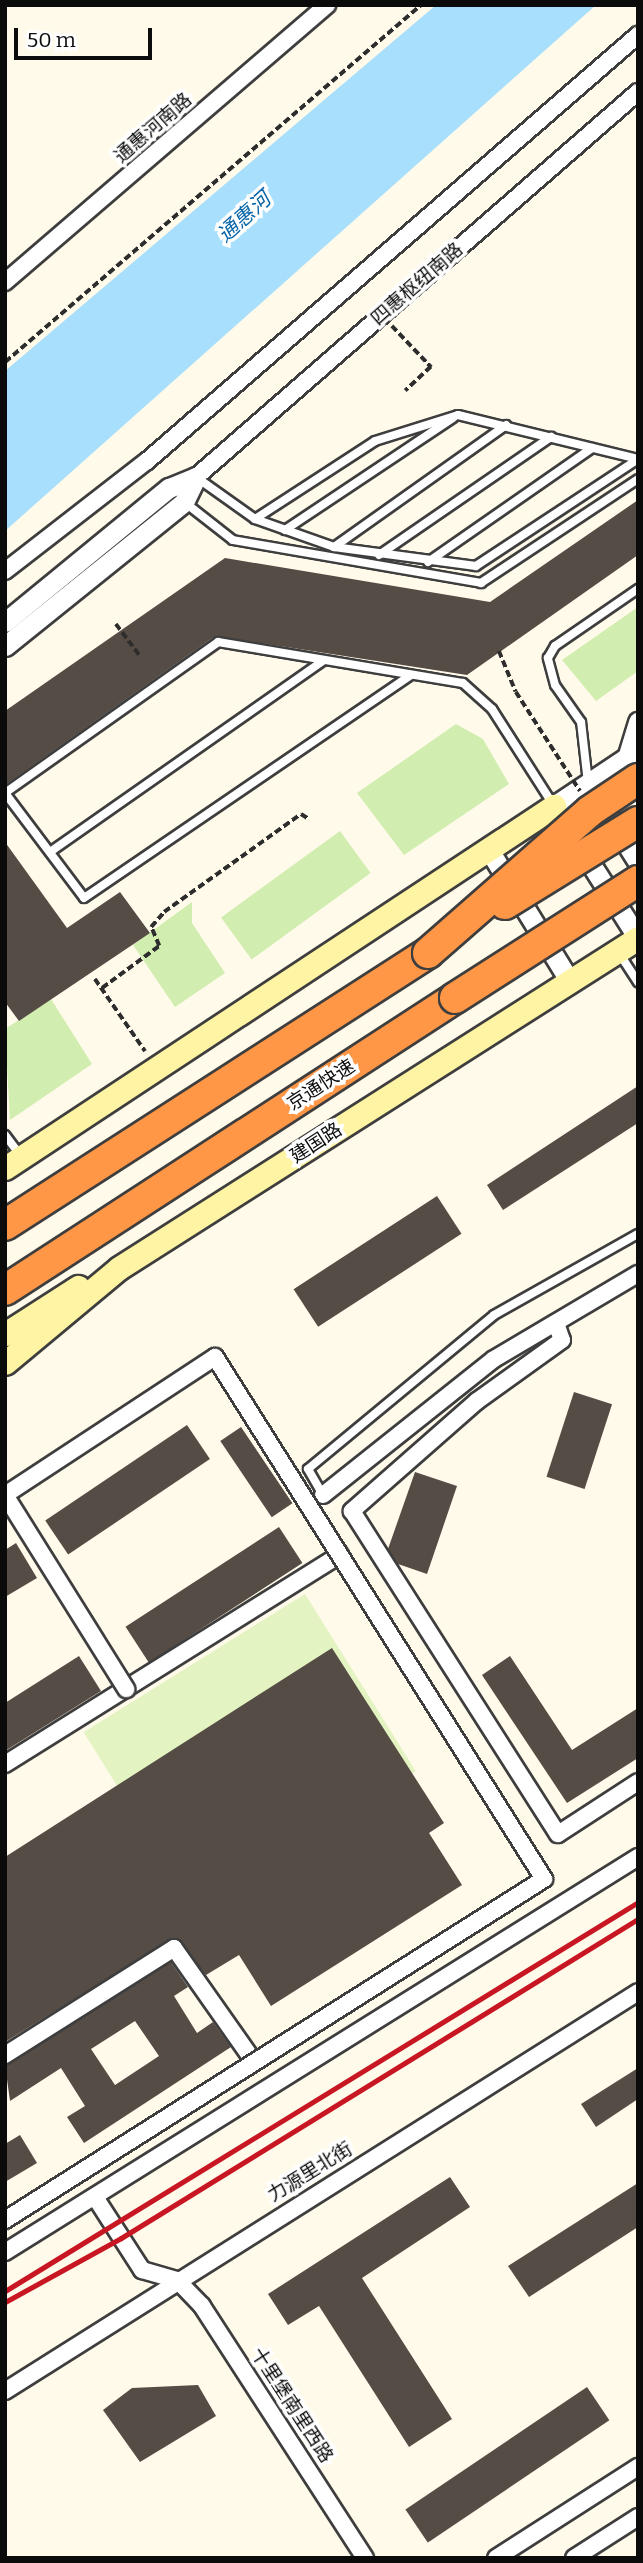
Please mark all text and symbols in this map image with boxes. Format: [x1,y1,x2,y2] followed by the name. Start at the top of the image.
[18,14,156,58] scale bar
[27,27,76,53] text: 50 m
[110,88,196,168] street label: 通惠河南路
[212,187,276,247] water label: 通惠河
[367,238,467,330] street label: 四惠枢纽南路
[283,1055,359,1115] street label: 京通快速
[286,1118,346,1168] street label: 建国路
[264,2137,356,2207] street label: 力源里北街
[246,2343,338,2467] street label: 十里堡南里西路

